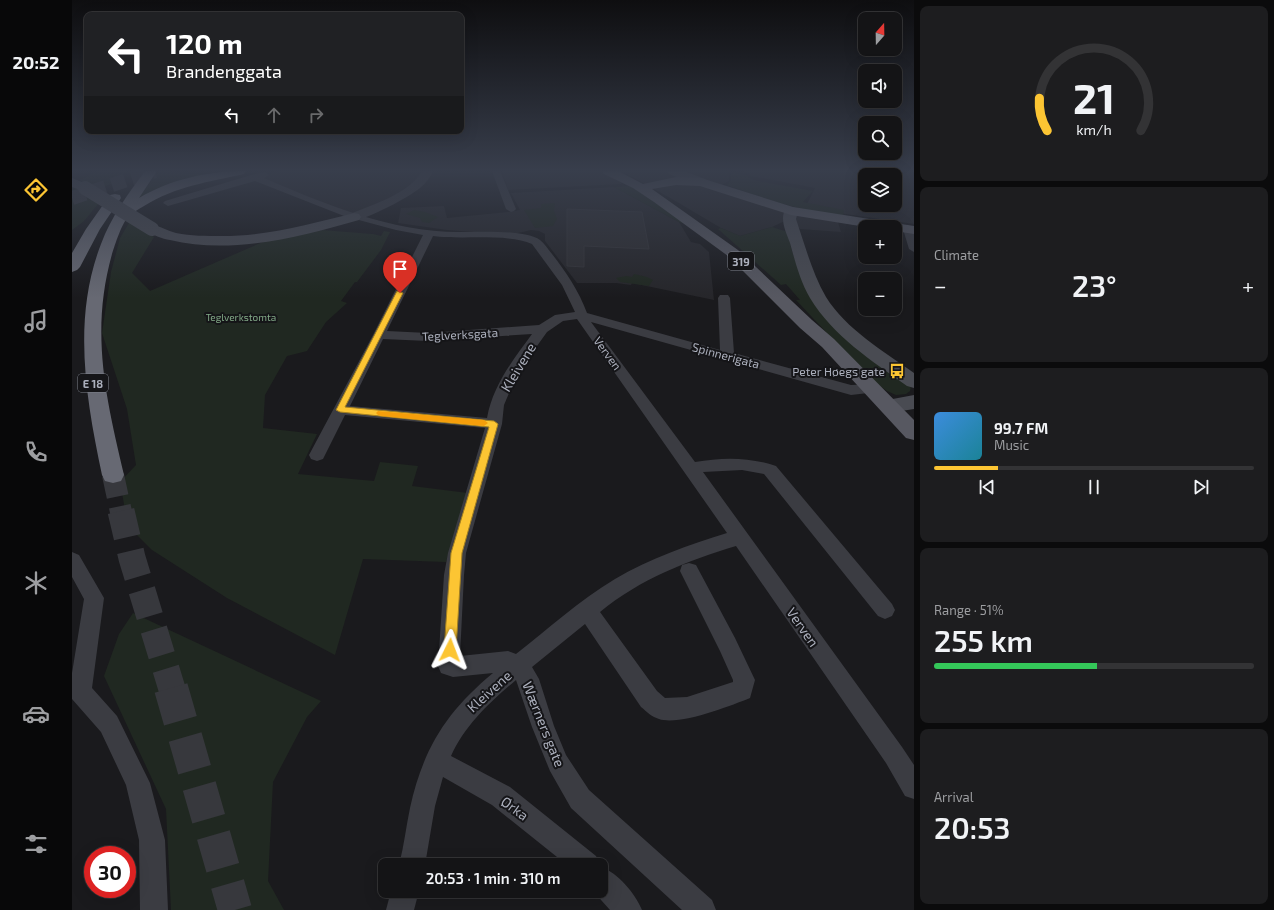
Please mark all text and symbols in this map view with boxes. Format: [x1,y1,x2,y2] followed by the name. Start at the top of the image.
[858,12,902,56] north arrow
[858,12,902,316] map controls
[166,26,243,60] text: 120 m
[100,28,152,80] icon: left
[13,51,59,73] text: 20:52
[166,60,282,82] text: Brandenggata
[858,64,902,108] button: sound
[1073,72,1115,122] text: 21
[221,104,243,126] icon: left
[263,104,285,126] icon: ahead
[305,104,327,126] icon: right
[858,116,902,160] button: search
[1076,121,1112,138] text: km/h
[858,168,902,212] button: layers
[22,176,50,204] icon: directions
[858,220,902,264] button: +
[934,247,979,263] text: Climate
[383,252,417,293] pin
[728,252,754,270] road number: 319
[389,258,411,280] icon: arrive
[1072,267,1117,303] text: 23°
[858,272,902,316] button: −
[934,272,947,298] text: −
[1242,272,1254,298] text: +
[22,307,50,335] icon: music
[206,311,276,323] park label: Teglverkstomta
[422,325,498,343] street label: Teglverksgata
[591,334,625,372] street label: Verven
[691,339,761,371] street label: Spinnerigata
[497,340,539,394] street label: Kleivene
[888,362,906,380] bus stop icon: Peter Høegs gate
[792,364,885,378] place label: Peter Høegs gate
[78,374,108,392] road number: E 18
[994,419,1048,437] text: 99.7 FM
[994,437,1029,453] text: Music
[22,438,50,466] icon: phone
[976,476,998,498] icon: previous
[1083,476,1105,498] icon: pause
[1190,476,1212,498] icon: next
[22,569,50,597] icon: climate
[934,602,1004,618] text: Range · 51%
[783,604,823,650] street label: Verven
[934,622,1033,658] text: 255 km
[429,629,471,671] position arrow
[463,667,515,715] street label: Kleivene
[519,679,569,769] street label: Wærners gate
[22,700,50,728] icon: car
[934,789,974,805] text: Arrival
[498,792,532,824] street label: Ørka
[934,809,1010,845] text: 20:53
[22,830,50,858] icon: filters
[84,846,136,898] speed limit sign: 30
[426,869,560,887] text: 20:53 · 1 min · 310 m

